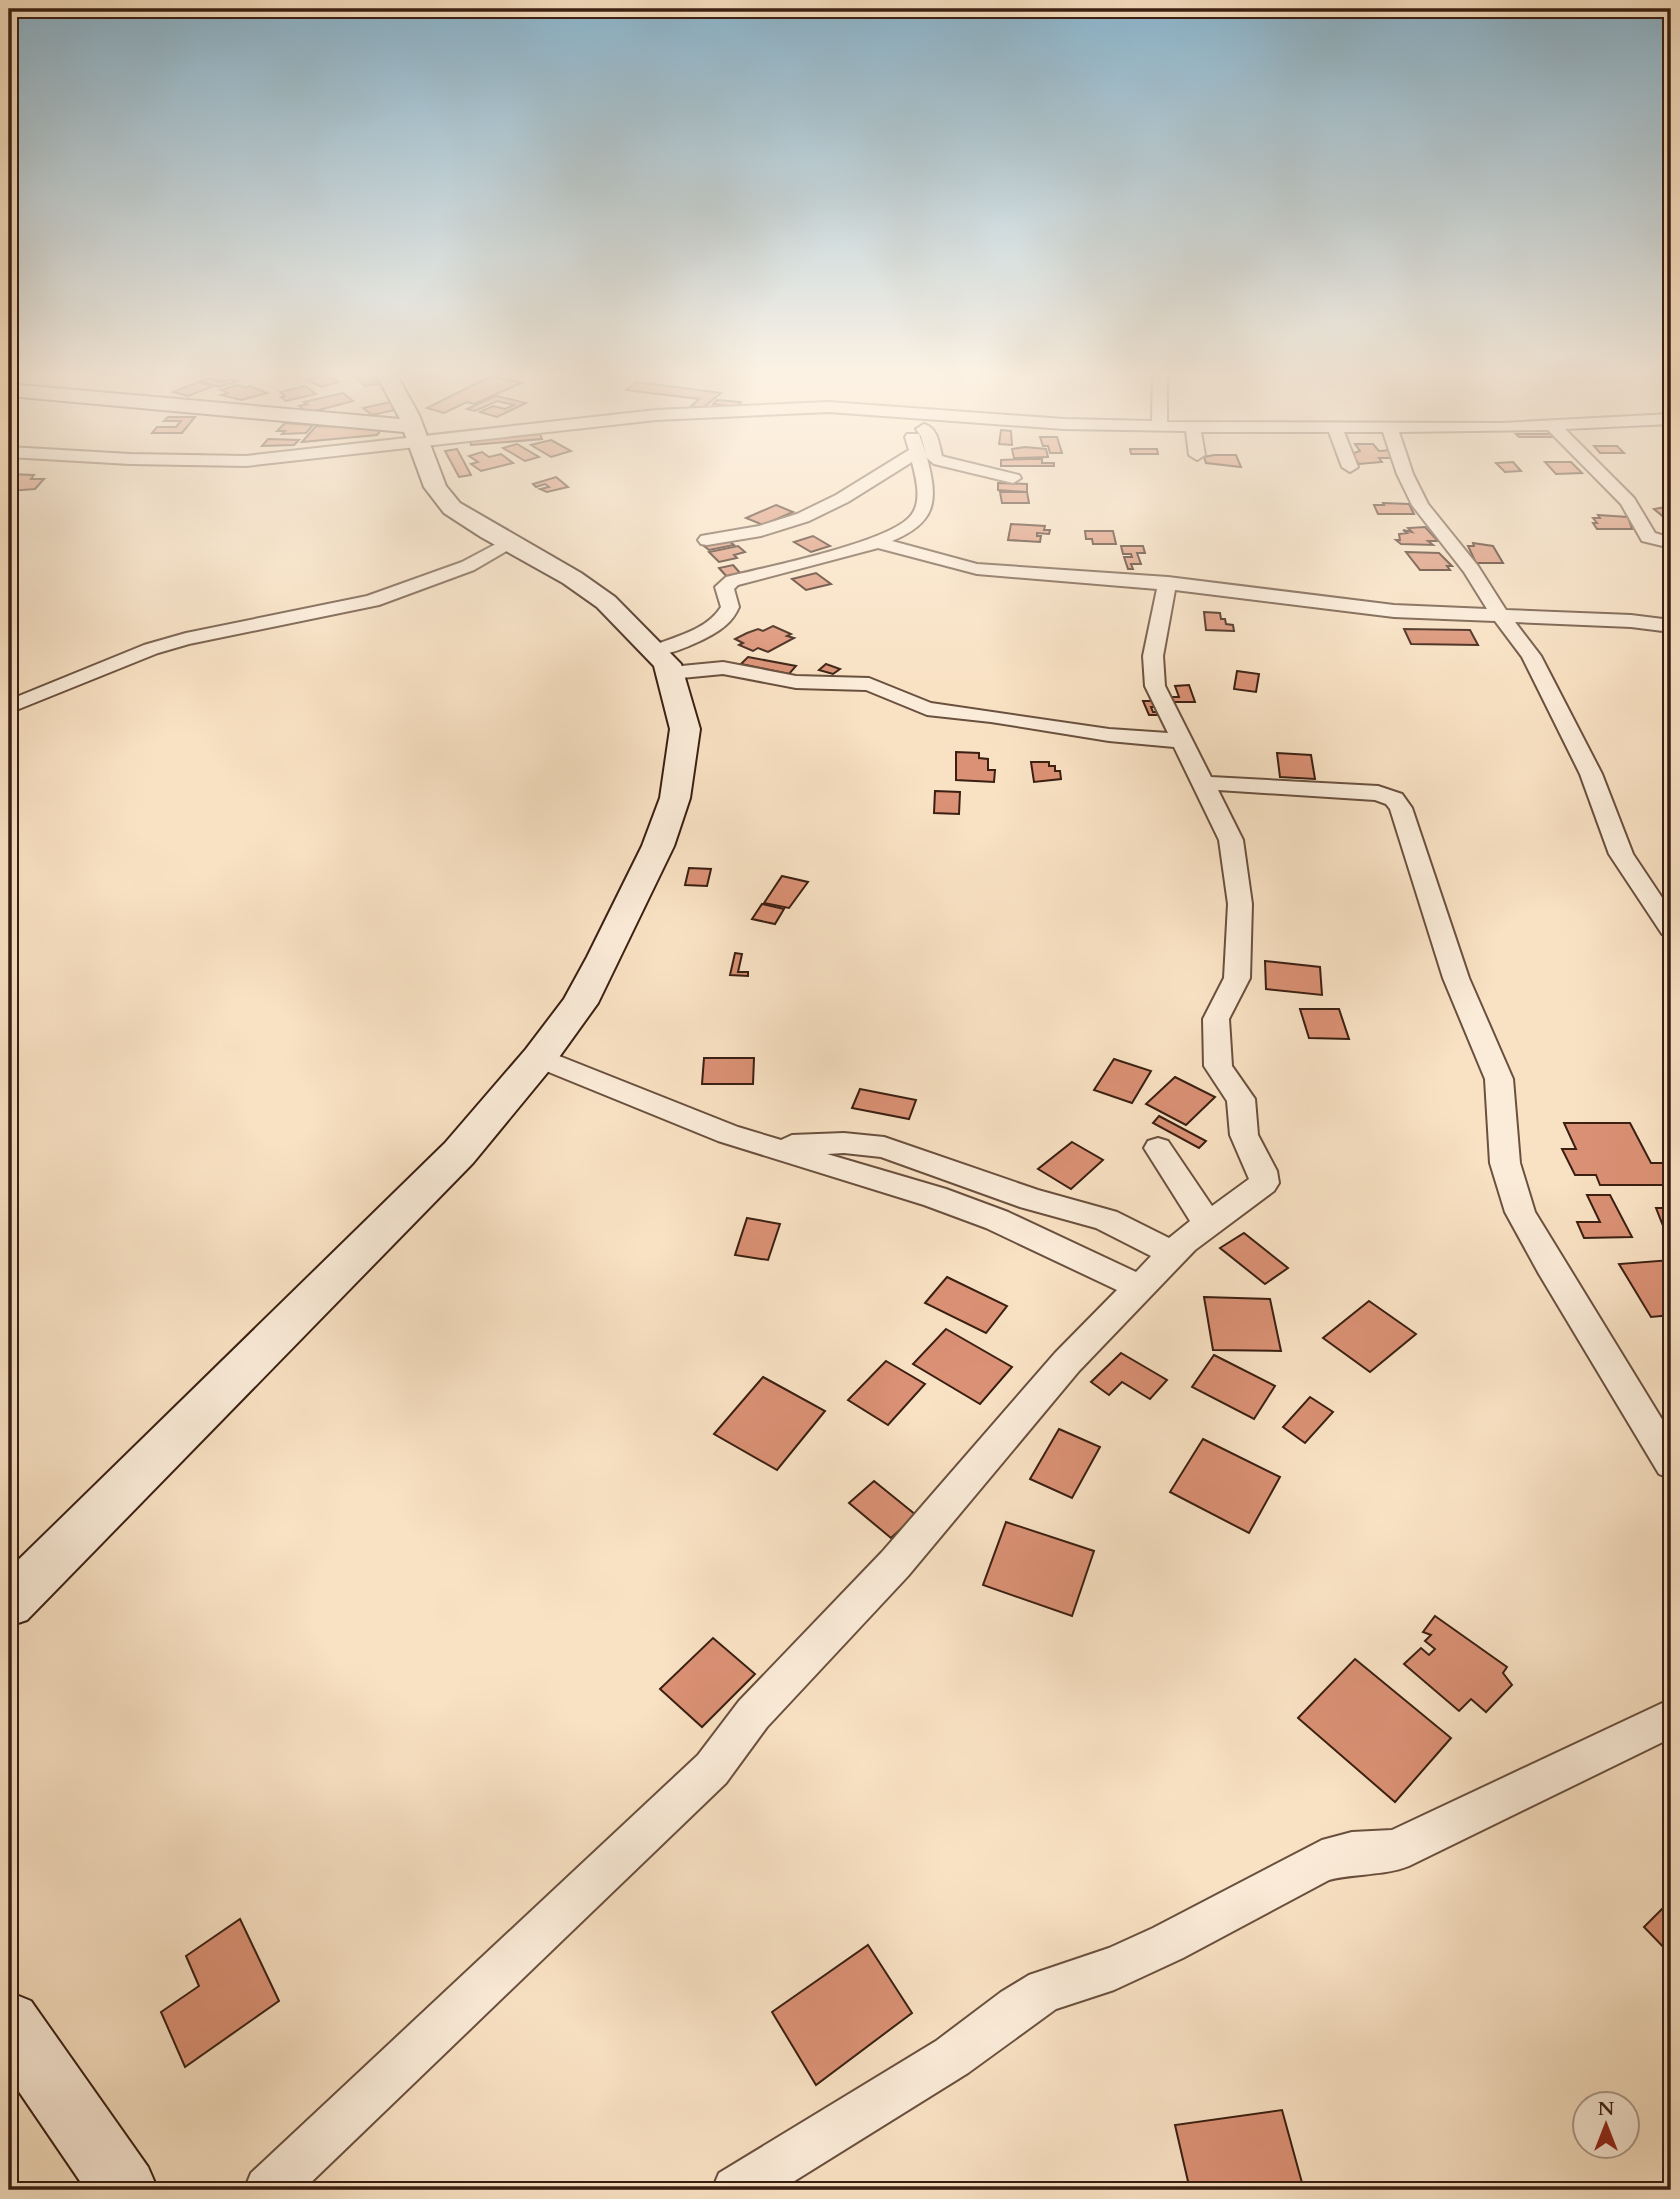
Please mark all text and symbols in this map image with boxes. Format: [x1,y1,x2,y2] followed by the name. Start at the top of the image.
[1572,2090,1642,2160] north arrow
[1598,2096,1615,2122] text: N

